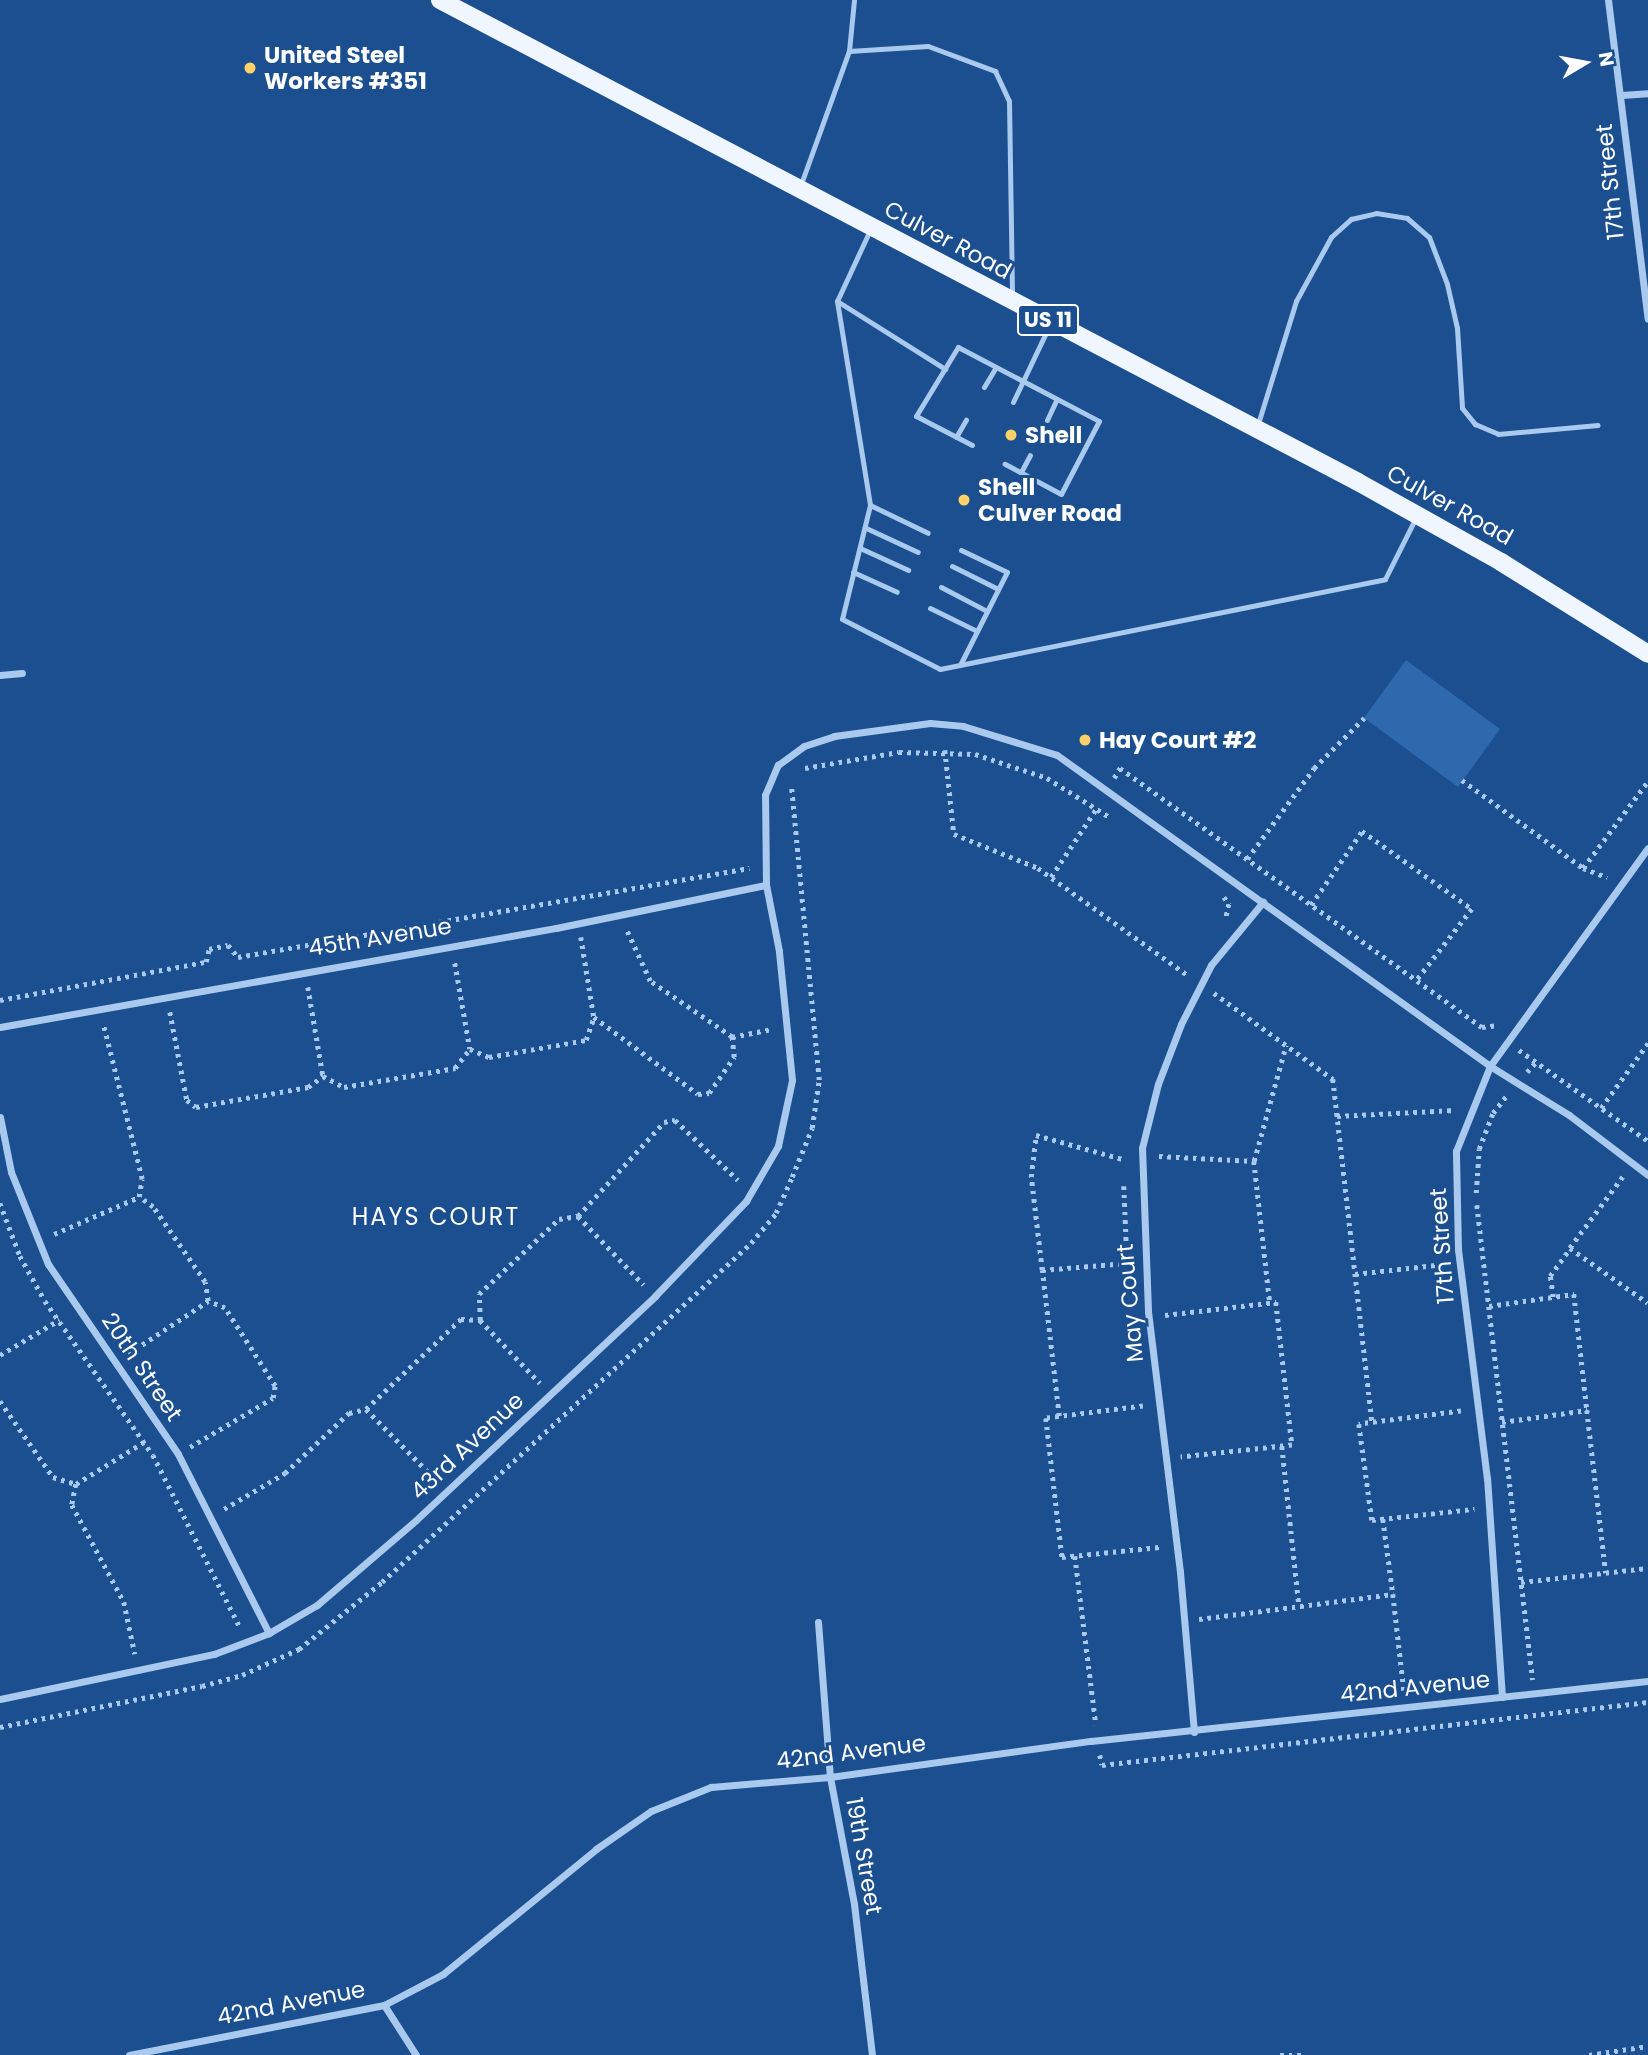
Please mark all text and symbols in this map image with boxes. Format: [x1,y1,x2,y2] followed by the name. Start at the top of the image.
[1550,28,1620,98] north arrow
[264,41,427,95] place label: United Steel Workers #351
[1592,50,1621,69] text: N
[242,60,258,76] marker: United Steel Workers #351
[1590,123,1630,241] street label: 17th Street
[880,195,1016,285] street label: Culver Road
[1016,302,1080,338] road number: US 11
[1025,421,1082,449] place label: Shell
[1003,427,1019,443] marker: Shell
[1382,459,1518,551] street label: Culver Road
[978,473,1122,527] place label: Shell Culver Road
[956,492,972,508] marker: Shell Culver Road
[1099,726,1257,754] place label: Hay Court #2
[1077,732,1093,748] marker: Hay Court #2
[306,912,454,962] street label: 45th Avenue
[1424,1187,1460,1305] street label: 17th Street
[353,1203,519,1231] district label: HAYS COURT
[1111,1243,1149,1363] street label: May Court
[96,1308,188,1426] street label: 20th Street
[405,1387,529,1505] street label: 43rd Avenue
[1339,1665,1491,1709] street label: 42nd Avenue
[775,1729,927,1775] street label: 42nd Avenue
[840,1795,888,1917] street label: 19th Street
[215,1975,367,2031] street label: 42nd Avenue

